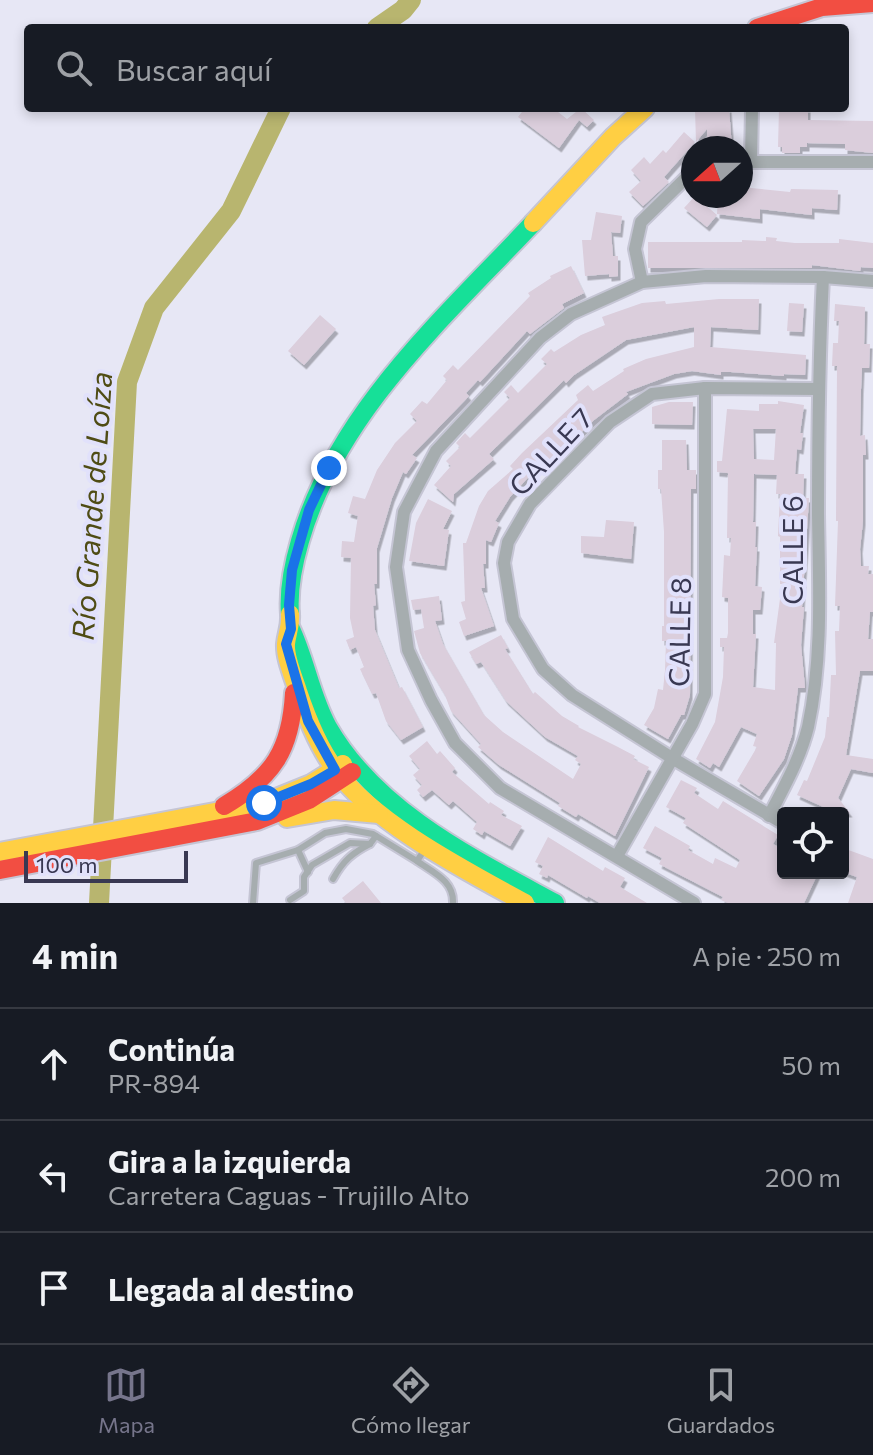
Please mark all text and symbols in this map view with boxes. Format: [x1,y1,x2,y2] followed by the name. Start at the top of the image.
[24,24,849,112] search box
[52,46,96,90] icon: search
[116,50,272,87] text: Buscar aquí
[681,136,753,208] north arrow
[63,370,118,641] water label: Río Grande de Loíza
[501,400,599,502] street label: CALLE 7
[311,450,347,486] route end
[775,495,809,605] street label: CALLE 6
[661,577,697,687] street label: CALLE 8
[246,785,282,821] route start
[777,807,849,879] map controls
[777,807,849,879] button: locate
[24,847,188,883] scale bar
[36,851,98,878] text: 100 m
[32,934,118,976] text: 4 min
[692,940,841,971] text: A pie · 250 m
[108,1030,235,1067] text: Continúa
[32,1042,76,1086] icon: ahead
[781,1049,841,1080] text: 50 m
[108,1067,200,1098] text: PR-894
[108,1142,351,1179] text: Gira a la izquierda
[32,1154,76,1198] icon: left
[765,1161,841,1192] text: 200 m
[108,1179,470,1210] text: Carretera Caguas - Trujillo Alto
[32,1266,76,1310] icon: arrive
[108,1270,354,1307] text: Llegada al destino
[98,1363,155,1438] tab: Mapa
[351,1363,471,1438] tab: Cómo llegar
[667,1363,775,1438] tab: Guardados

